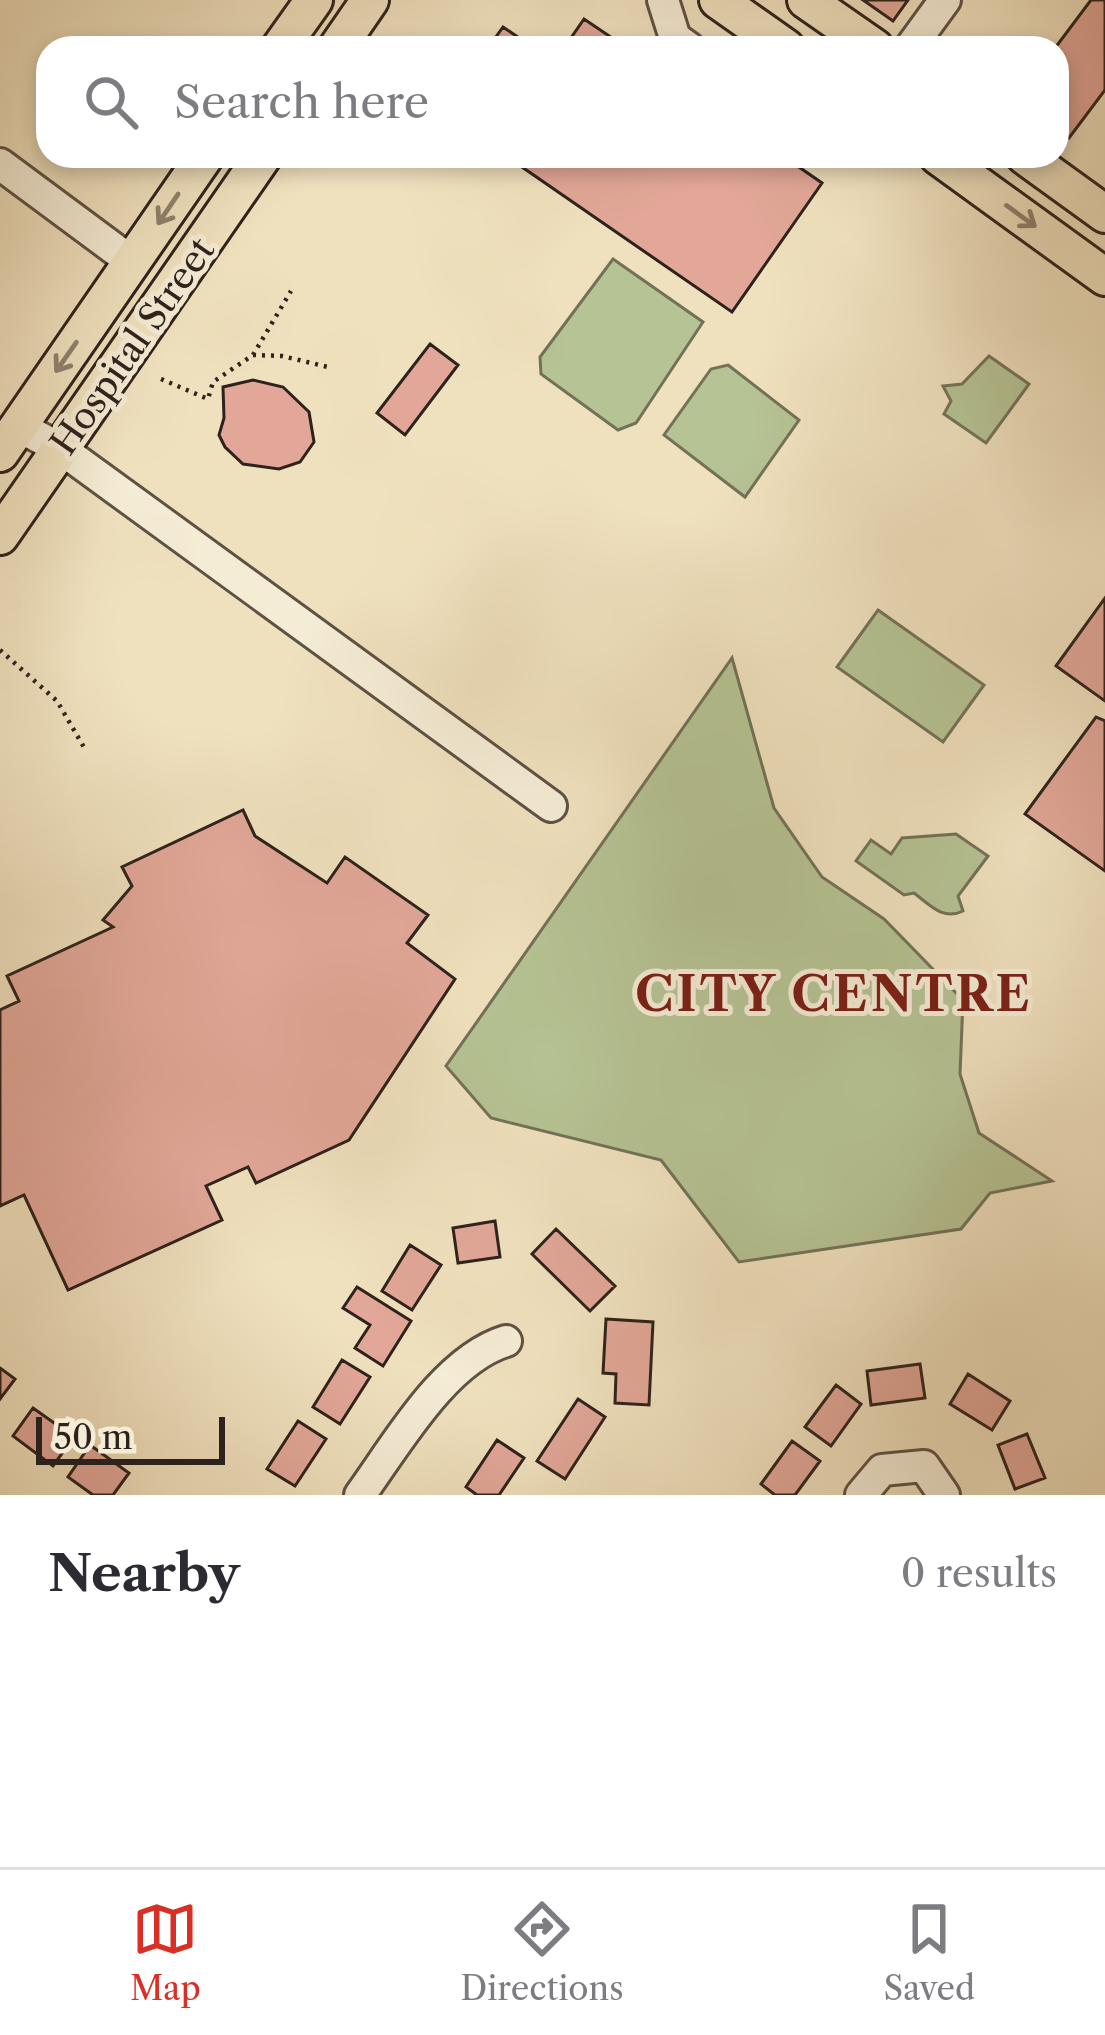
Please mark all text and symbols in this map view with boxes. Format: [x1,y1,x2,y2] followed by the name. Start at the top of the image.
[36,36,1069,168] search box
[78,69,144,135] icon: search
[174,74,429,130] text: Search here
[156,192,181,225] one-way arrow
[1004,203,1037,229] one-way arrow
[41,229,223,463] street label: Hospital Street
[54,340,79,374] one-way arrow
[635,964,1033,1023] district label: CITY CENTRE
[36,1411,225,1464] scale bar
[54,1417,132,1458] text: 50 m
[48,1542,240,1604] text: Nearby
[901,1549,1057,1597] text: 0 results
[130,1896,201,2009] tab: Map
[461,1896,624,2009] tab: Directions
[883,1896,975,2009] tab: Saved

